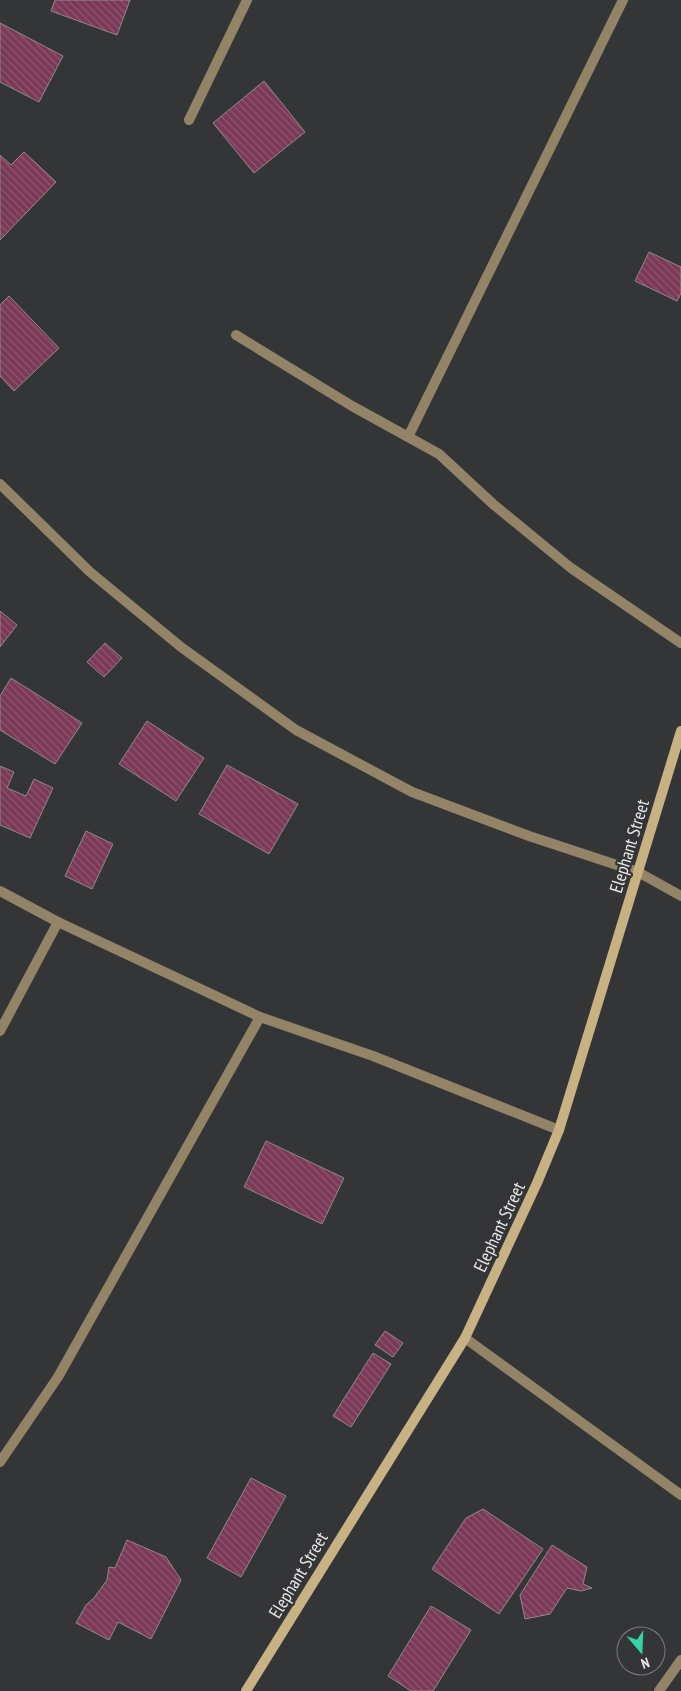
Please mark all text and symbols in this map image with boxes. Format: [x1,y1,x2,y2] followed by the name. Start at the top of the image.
[604,797,654,895] street label: Elephant Street
[468,1178,530,1275] street label: Elephant Street
[263,1528,333,1622] street label: Elephant Street
[616,1626,666,1676] north arrow
[639,1654,652,1673] text: N

